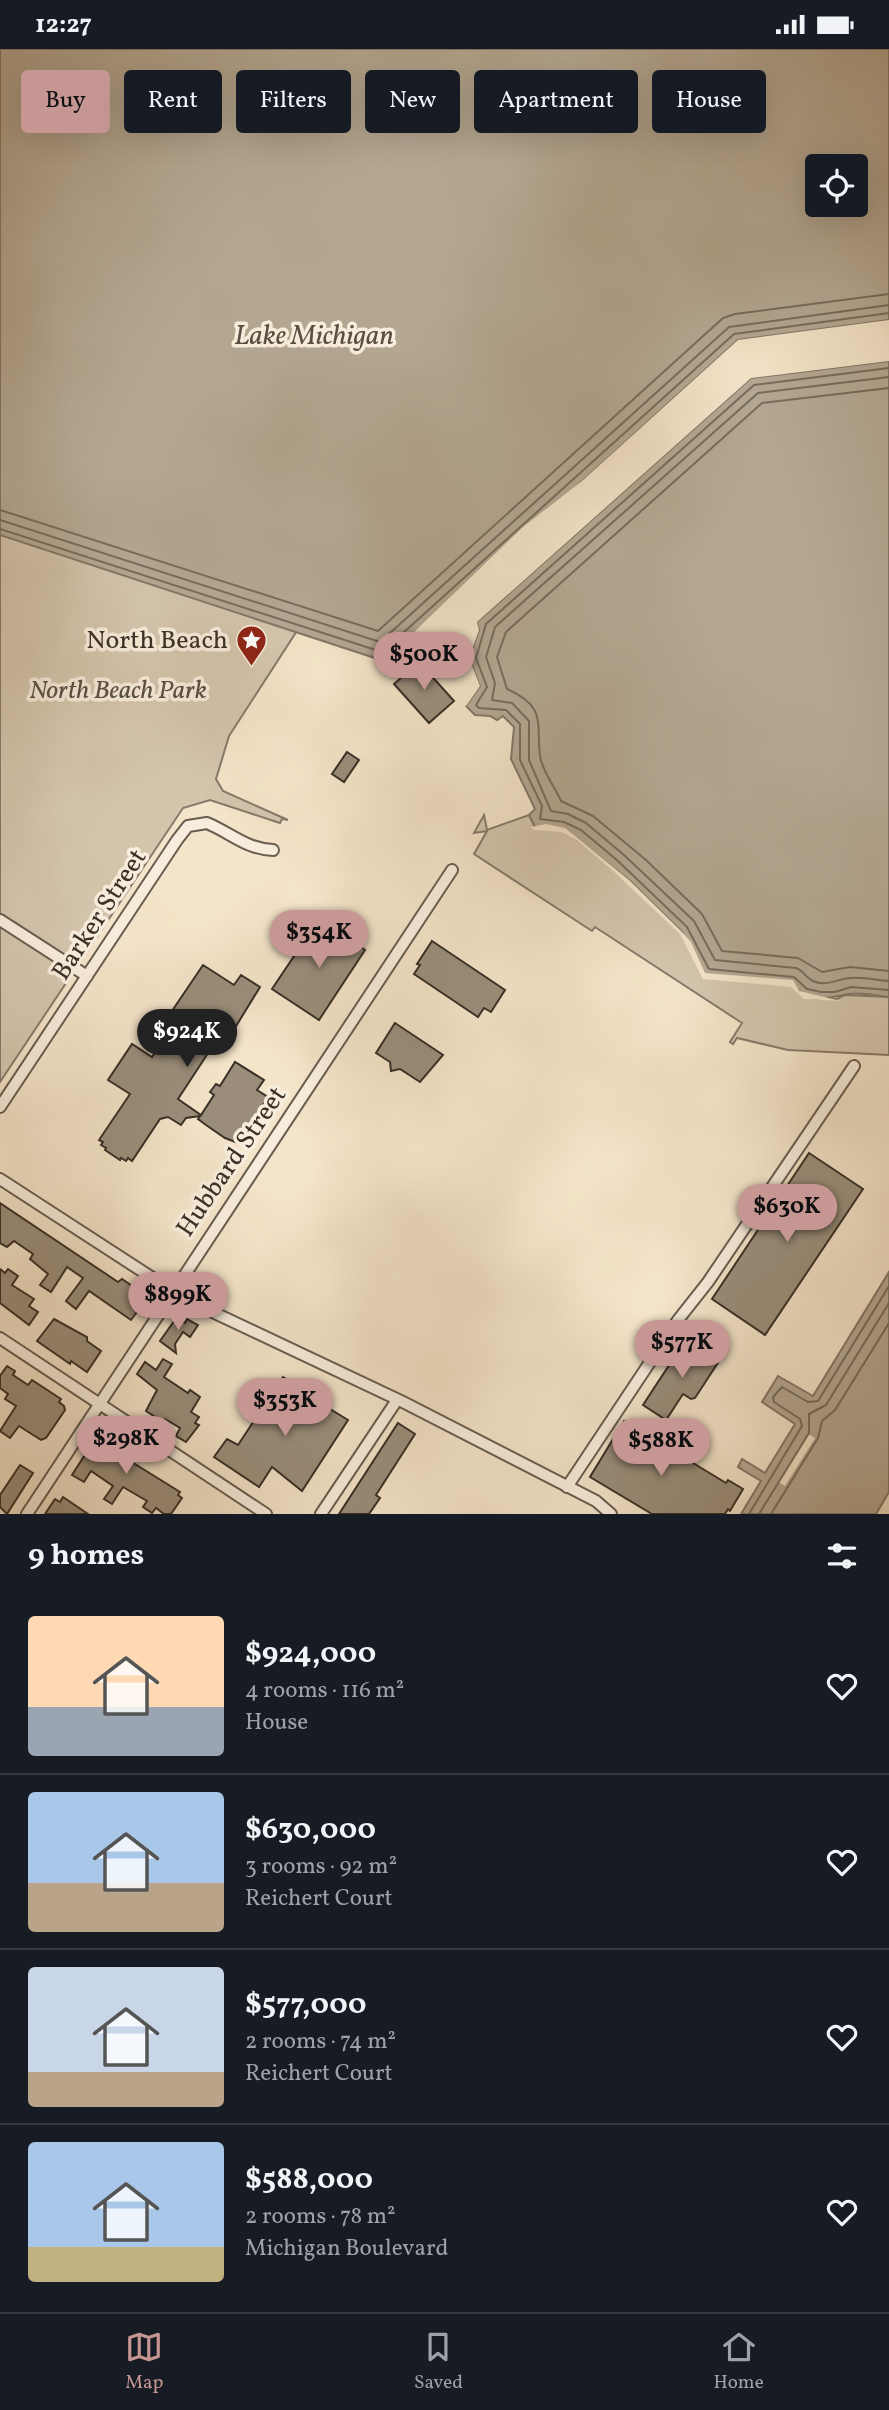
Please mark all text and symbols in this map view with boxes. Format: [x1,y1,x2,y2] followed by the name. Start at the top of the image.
[35,7,92,43] text: 12:27
[21,70,110,133] chip: Buy
[124,70,222,133] chip: Rent
[236,70,351,133] chip: Filters
[365,70,460,133] chip: New
[474,70,638,133] chip: Apartment
[652,70,766,133] chip: House
[805,154,868,217] map controls
[805,154,868,217] button: locate
[234,317,394,356] water label: Lake Michigan
[86,623,228,659] place label: North Beach
[234,624,268,668] place icon: North Beach
[375,633,473,692] pin: $500K
[390,639,458,671] text: $500K
[29,673,207,709] park label: North Beach Park
[44,842,156,988] street label: Barker Street
[270,911,368,970] pin: $354K
[286,917,352,949] text: $354K
[138,1009,236,1069] pin: $924K
[153,1016,221,1048] text: $924K
[168,1080,296,1244] street label: Hubbard Street
[738,1185,836,1244] pin: $630K
[753,1191,821,1223] text: $630K
[129,1273,227,1332] pin: $899K
[144,1279,212,1311] text: $899K
[633,1321,731,1380] pin: $577K
[651,1327,713,1359] text: $577K
[236,1379,334,1438] pin: $353K
[253,1385,317,1417] text: $353K
[77,1417,175,1476] pin: $298K
[612,1419,710,1478] pin: $588K
[93,1423,159,1455] text: $298K
[628,1425,694,1457] text: $588K
[28,1535,144,1577] text: 9 homes
[823,1537,861,1575] icon: filters
[245,1633,376,1675] text: $924,000
[84,1644,168,1728] icon: home
[823,1667,861,1705] icon: heart
[245,1675,404,1707] text: 4 rooms · 116 m²
[245,1707,308,1739] text: House
[245,1809,376,1851] text: $630,000
[84,1820,168,1904] icon: home
[823,1843,861,1881] icon: heart
[245,1851,397,1883] text: 3 rooms · 92 m²
[245,1883,393,1915] text: Reichert Court
[245,1984,367,2026] text: $577,000
[84,1995,168,2079] icon: home
[823,2018,861,2056] icon: heart
[245,2026,396,2058] text: 2 rooms · 74 m²
[245,2058,393,2090] text: Reichert Court
[245,2159,373,2201] text: $588,000
[84,2170,168,2254] icon: home
[823,2193,861,2231] icon: heart
[245,2201,396,2233] text: 2 rooms · 78 m²
[245,2233,449,2265] text: Michigan Boulevard
[125,2328,163,2396] tab: Map
[414,2328,463,2396] tab: Saved
[713,2328,764,2396] tab: Home

